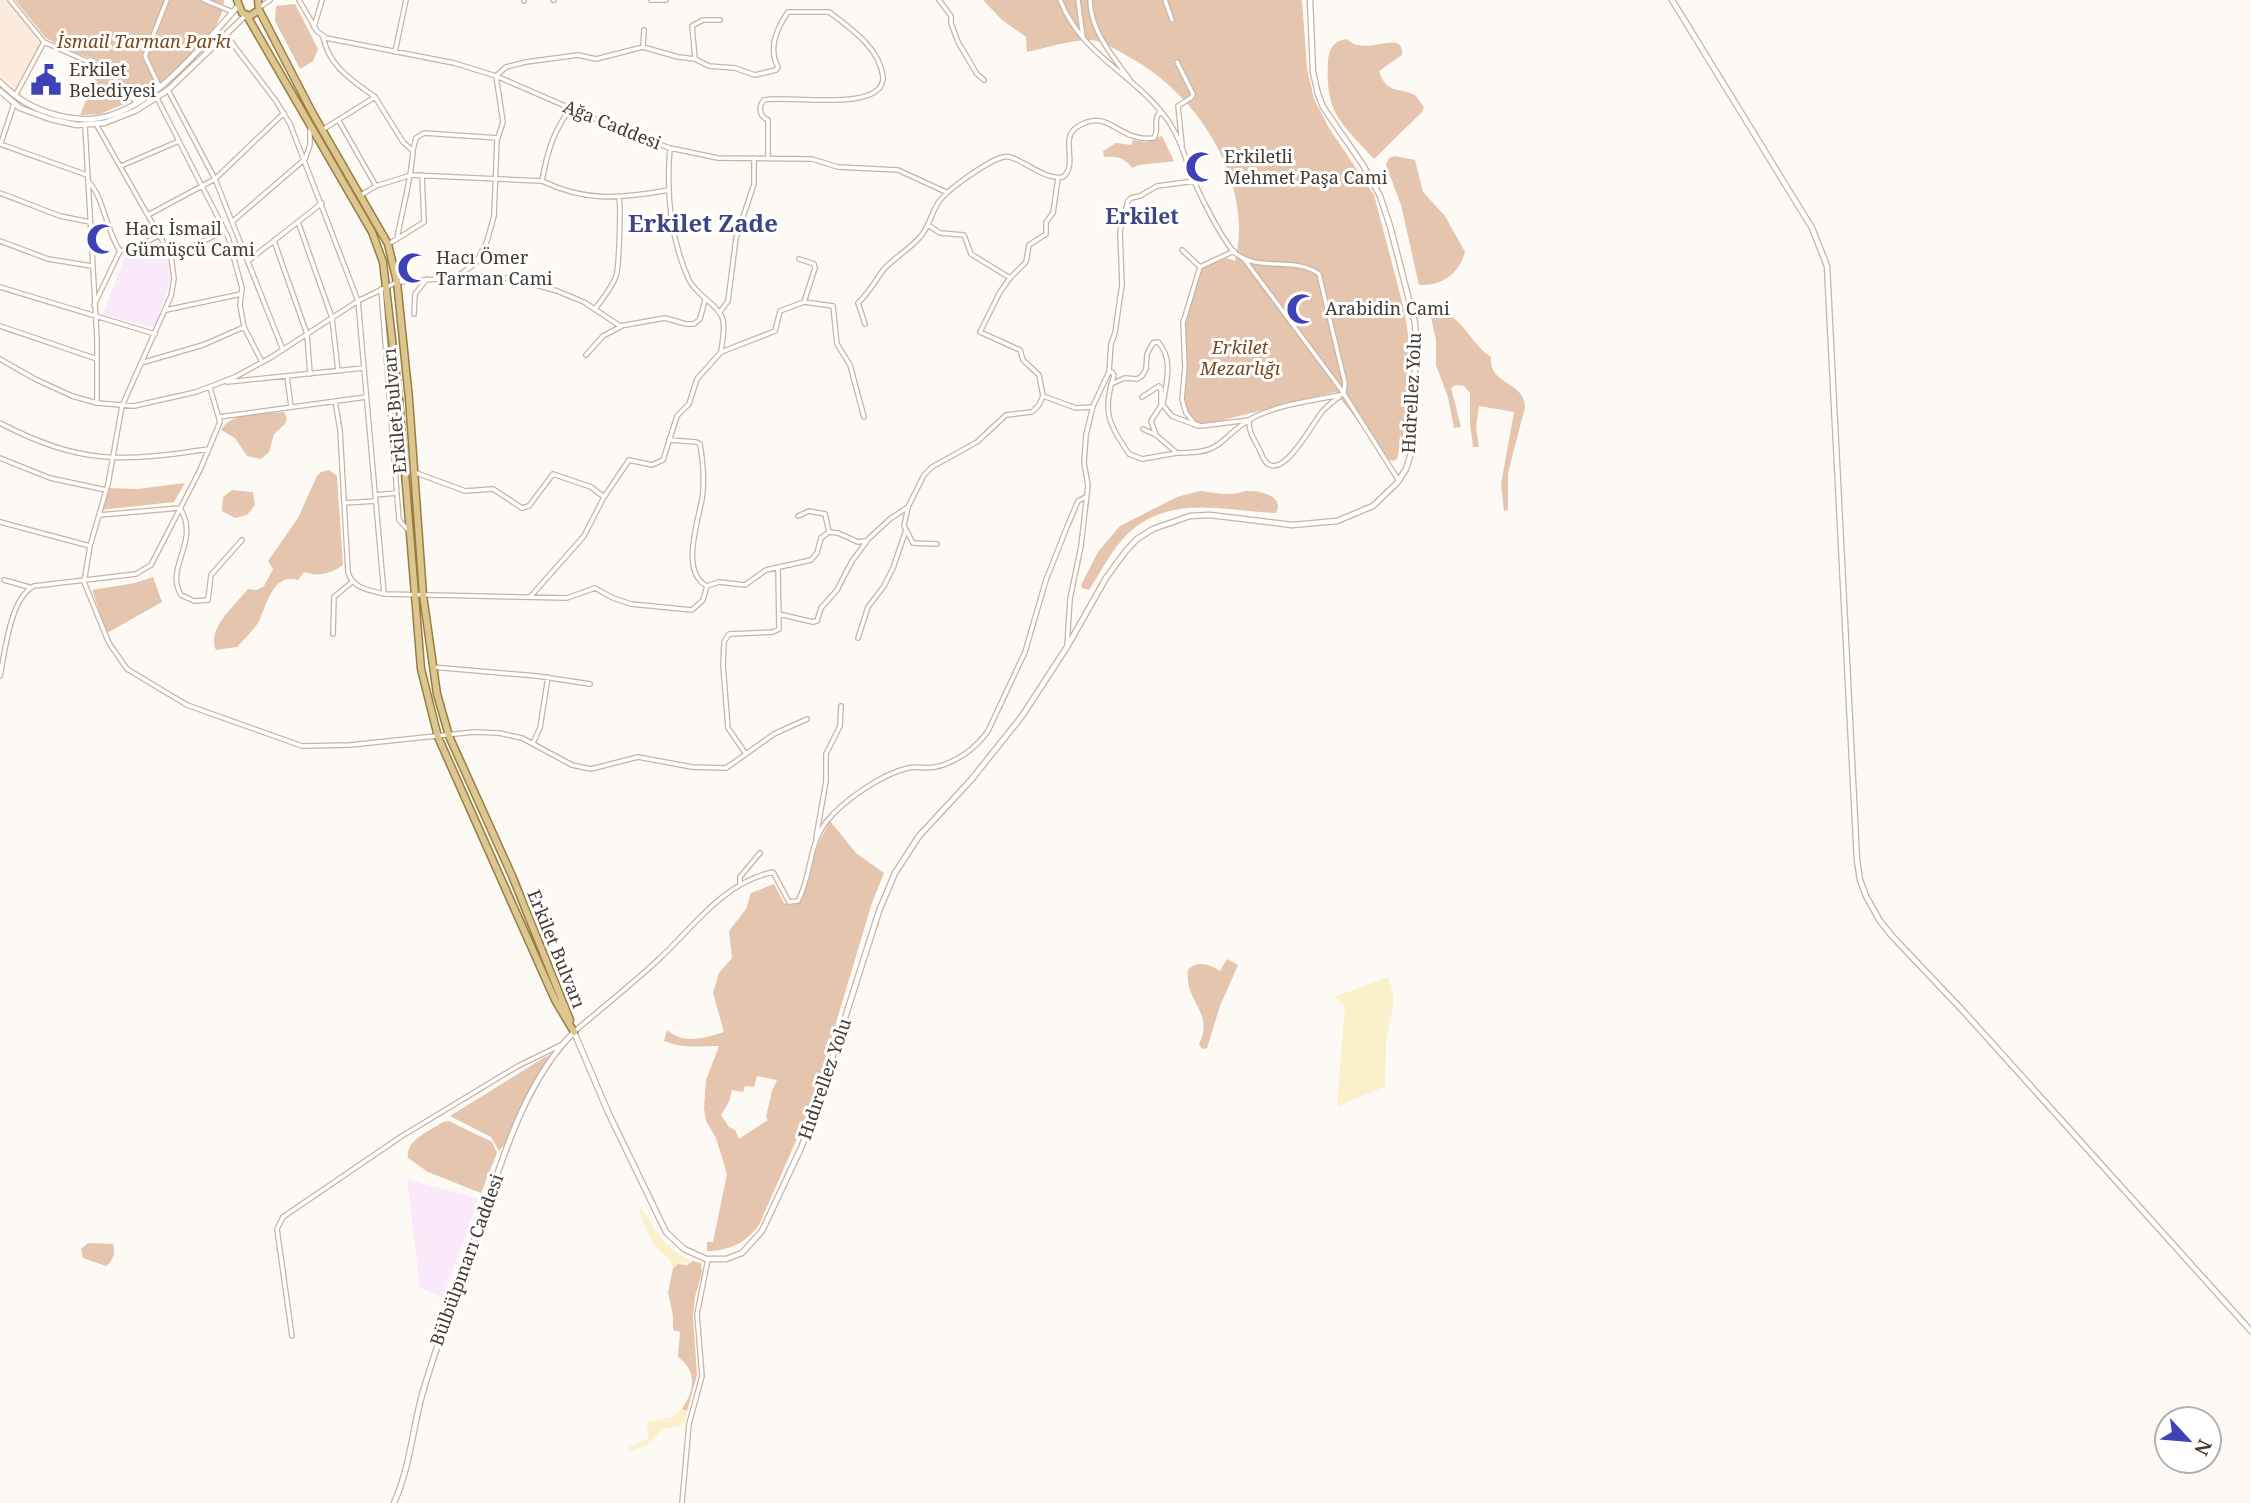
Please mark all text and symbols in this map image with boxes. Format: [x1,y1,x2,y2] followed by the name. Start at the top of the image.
[56,29,232,53] park label: İsmail Tarman Parkı
[69,57,156,102] place label: Erkilet Belediyesi
[29,63,63,97] public building icon: Erkilet Belediyesi
[560,94,665,155] street label: Ağa Caddesi
[1224,144,1388,189] place label: Erkiletli Mehmet Paşa Cami
[1184,150,1218,184] mosque icon: Erkiletli Mehmet Paşa Cami
[1105,202,1179,230] district label: Erkilet
[628,206,778,239] district label: Erkilet Zade
[125,216,255,261] place label: Hacı İsmail Gümüşcü Cami
[85,222,119,256] mosque icon: Hacı İsmail Gümüşcü Cami
[436,245,553,290] place label: Hacı Ömer Tarman Cami
[396,251,430,285] mosque icon: Hacı Ömer Tarman Cami
[1285,292,1319,326] mosque icon: Arabidin Cami
[1325,296,1450,320] place label: Arabidin Cami
[1396,331,1426,454] street label: Hıdrellez Yolu
[1199,335,1281,380] park label: Erkilet Mezarlığı
[377,347,411,475] street label: Erkilet Bulvarı
[522,886,592,1012] street label: Erkilet Bulvarı
[792,1014,856,1143] street label: Hıdırellez Yolu
[424,1170,508,1349] street label: Bülbülpınarı Caddesi
[2153,1405,2223,1475] north arrow
[2188,1435,2218,1460] text: N

